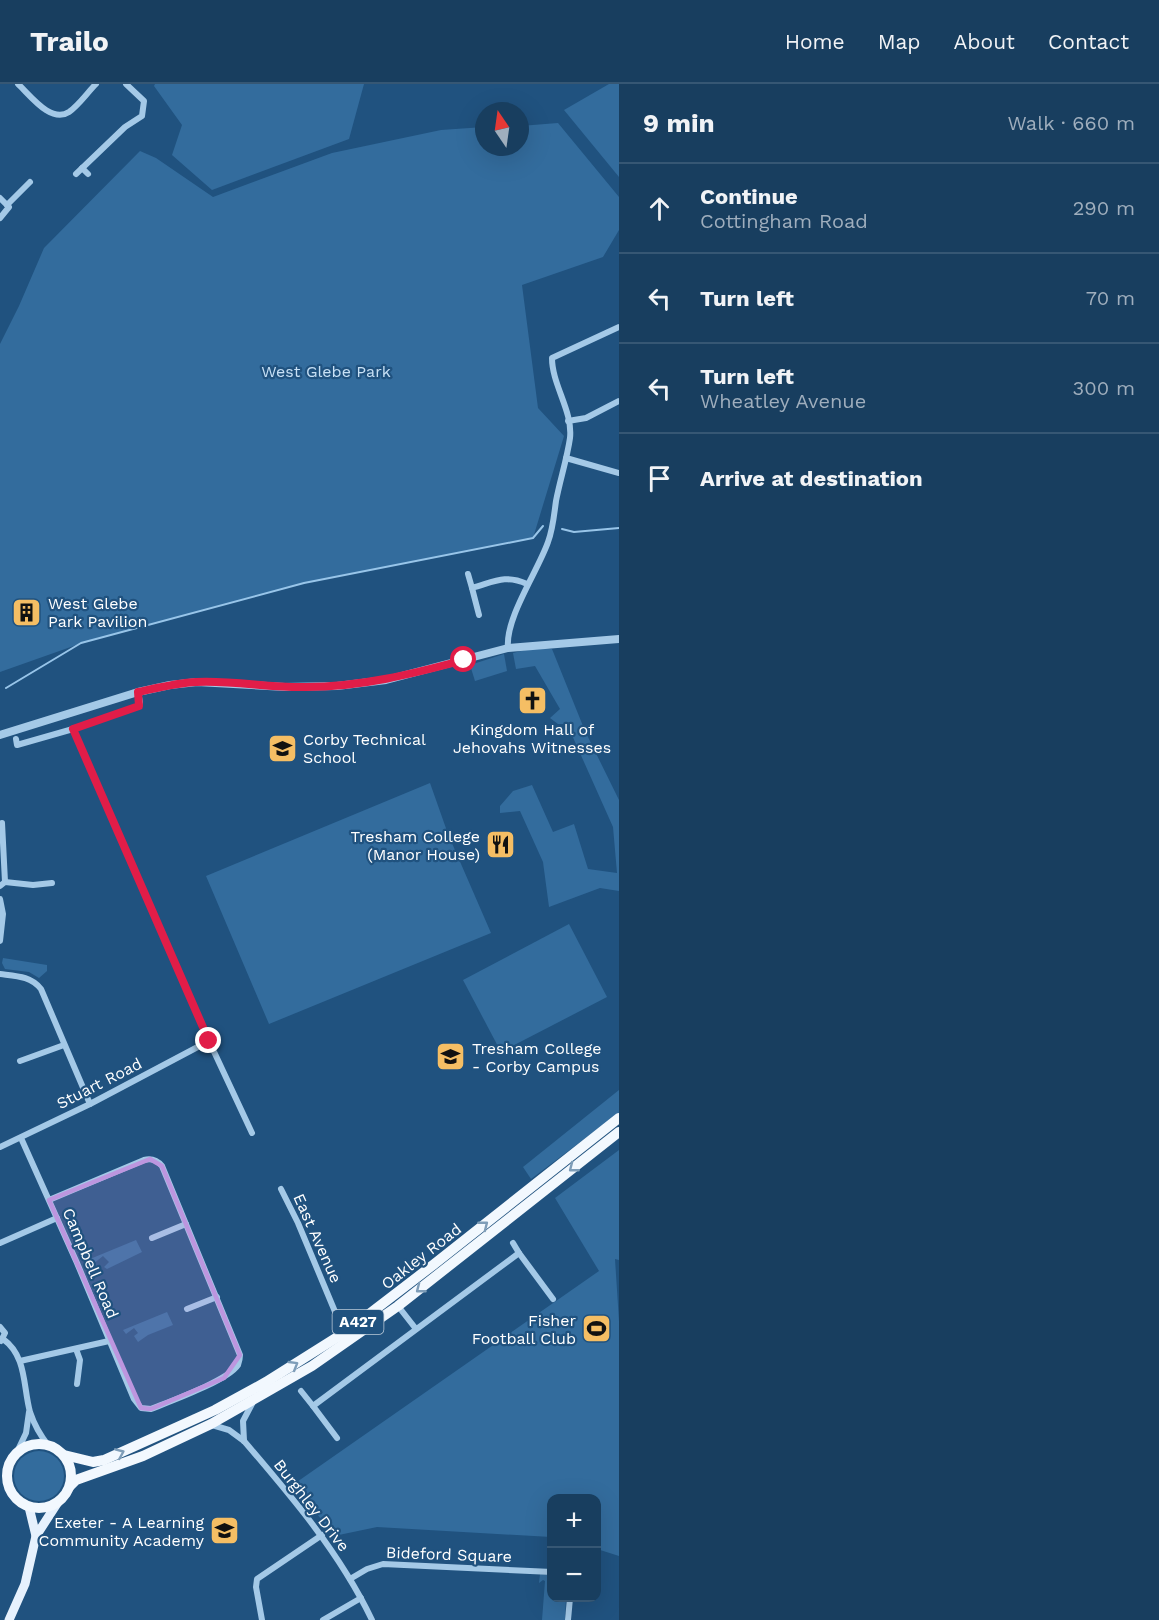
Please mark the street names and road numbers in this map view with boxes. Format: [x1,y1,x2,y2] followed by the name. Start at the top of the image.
[53,1054,145,1113] street label: Stuart Road
[289,1191,346,1286] street label: East Avenue
[59,1205,122,1321] street label: Campbell Road
[378,1219,465,1293] street label: Oakley Road
[332,1310,384,1334] road number: A427
[270,1455,353,1555] street label: Burghley Drive
[386,1543,512,1566] street label: Bideford Square

